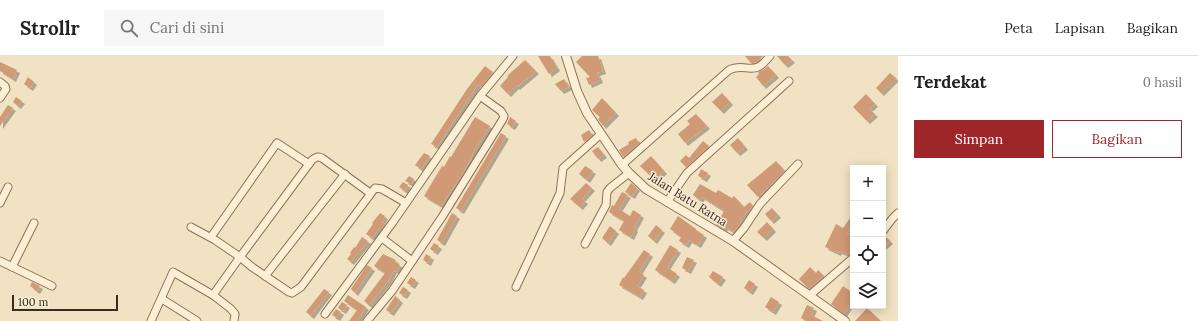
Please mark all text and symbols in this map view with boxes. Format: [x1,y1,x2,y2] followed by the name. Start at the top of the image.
[104,10,384,46] search box
[20,16,80,40] text: Strollr
[118,17,140,39] icon: search
[150,18,224,37] text: Cari di sini
[1004,19,1033,37] text: Peta
[1055,19,1105,37] text: Lapisan
[1127,19,1178,37] text: Bagikan
[914,71,987,93] text: Terdekat
[1143,74,1182,91] text: 0 hasil
[914,120,1044,158] button: Simpan
[1052,120,1182,158] button: Bagikan
[850,165,886,309] map controls
[850,165,886,201] button: +
[645,168,730,229] street label: Jalan Batu Ratna
[850,201,886,237] button: −
[850,237,886,273] button: locate
[850,273,886,309] button: layers
[12,293,118,312] scale bar
[18,295,48,309] text: 100 m

